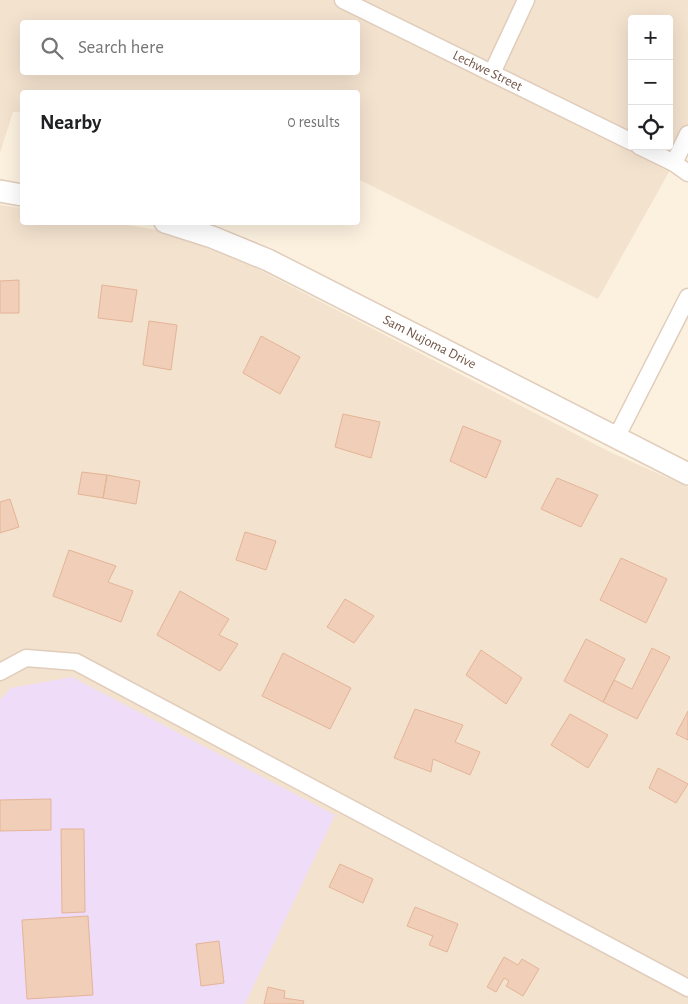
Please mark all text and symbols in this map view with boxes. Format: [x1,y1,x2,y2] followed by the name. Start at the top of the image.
[628,15,673,150] map controls
[628,15,673,60] button: +
[20,20,360,75] search box
[38,34,66,62] icon: search
[78,38,164,57] text: Search here
[451,48,525,94] street label: Lechwe Street
[628,60,673,105] button: −
[628,105,673,150] button: locate
[40,112,101,133] text: Nearby
[287,114,340,130] text: 0 results
[381,313,478,372] street label: Sam Nujoma Drive

